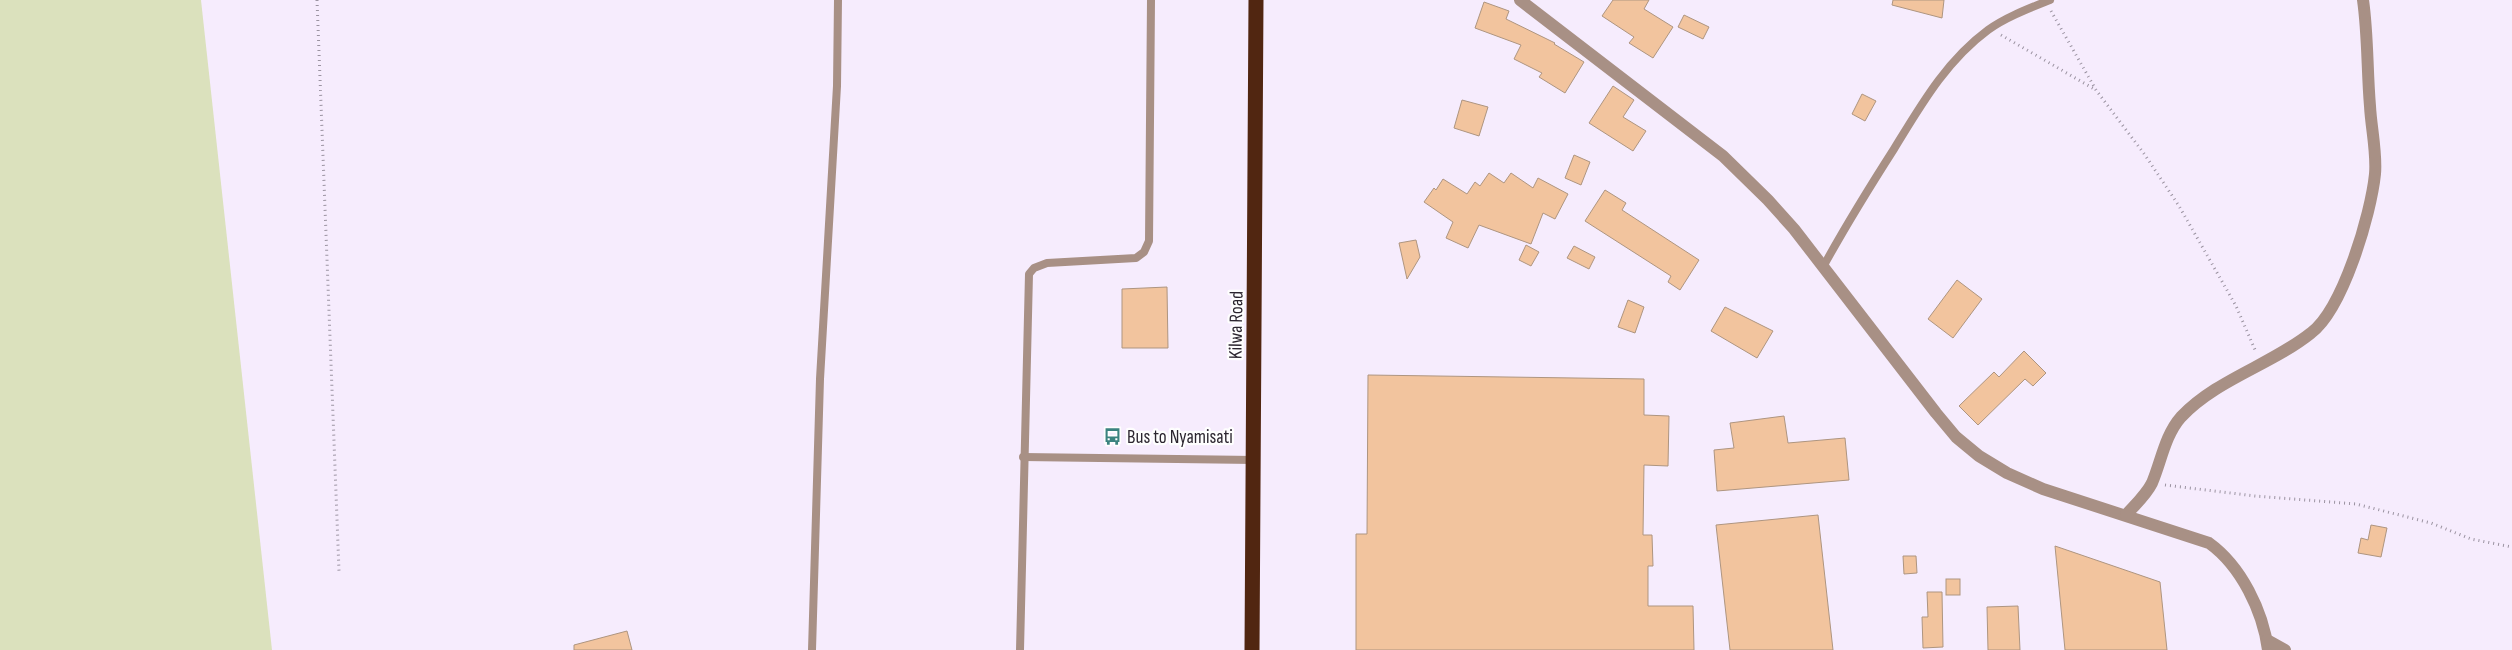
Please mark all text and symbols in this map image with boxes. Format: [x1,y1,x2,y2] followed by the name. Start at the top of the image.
[1224,291,1249,359] street label: Kilwa Road
[1103,426,1123,446] bus stop icon: Bus to Nyamisati
[1127,426,1233,449] place label: Bus to Nyamisati

